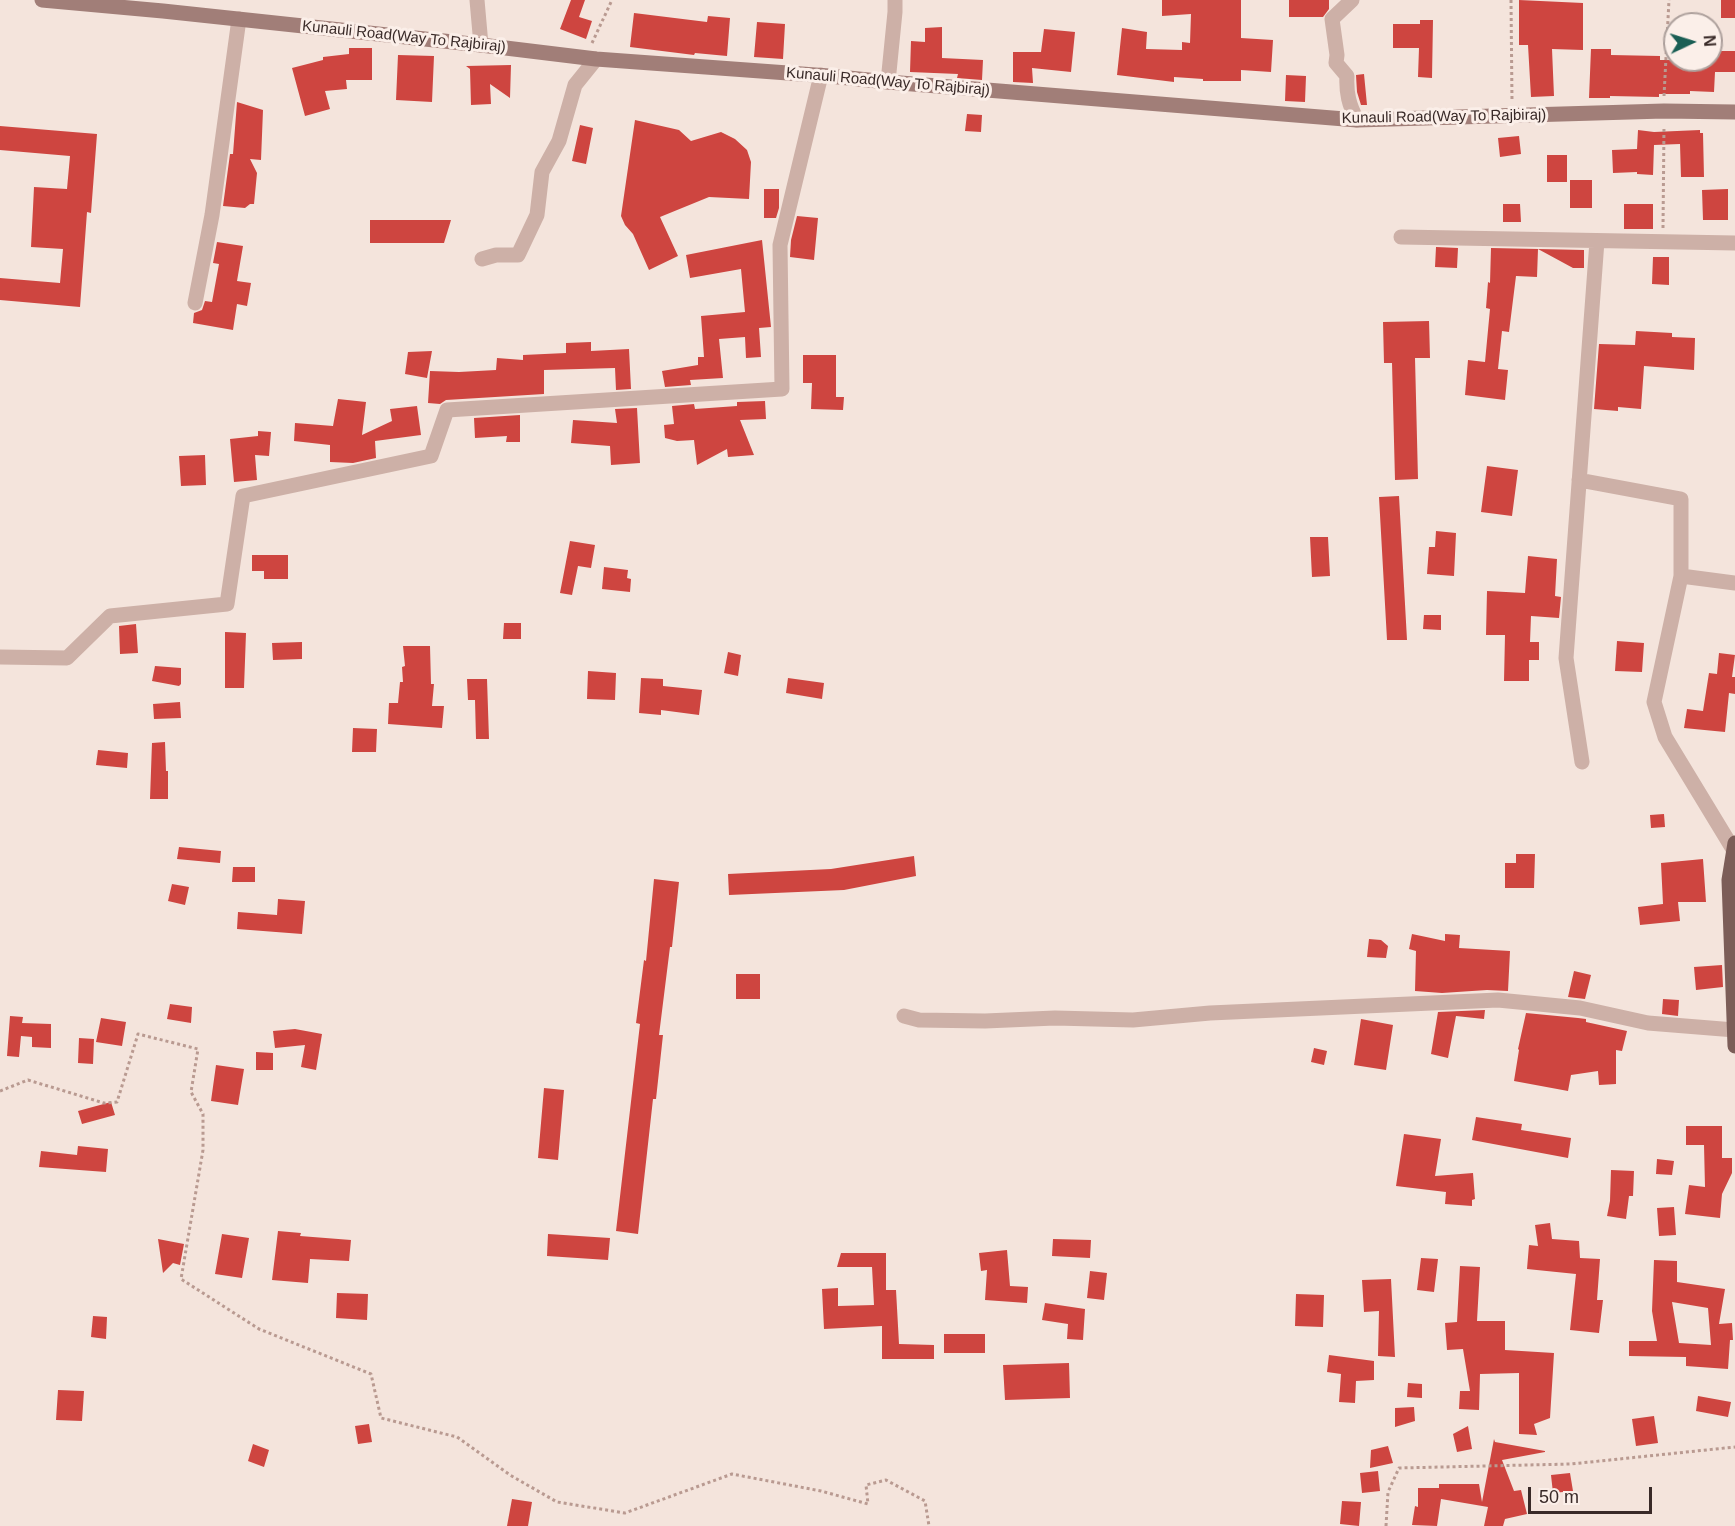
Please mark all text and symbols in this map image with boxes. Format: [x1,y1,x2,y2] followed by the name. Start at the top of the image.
[1663,12,1723,72] north arrow
[301,17,507,57] street label: Kunauli Road(Way To Rajbiraj)
[1701,34,1718,47] text: N
[785,64,991,100] street label: Kunauli Road(Way To Rajbiraj)
[1342,106,1546,128] street label: Kunauli Road(Way To Rajbiraj)
[1531,1475,1656,1513] scale bar
[1539,1487,1579,1507] text: 50 m

